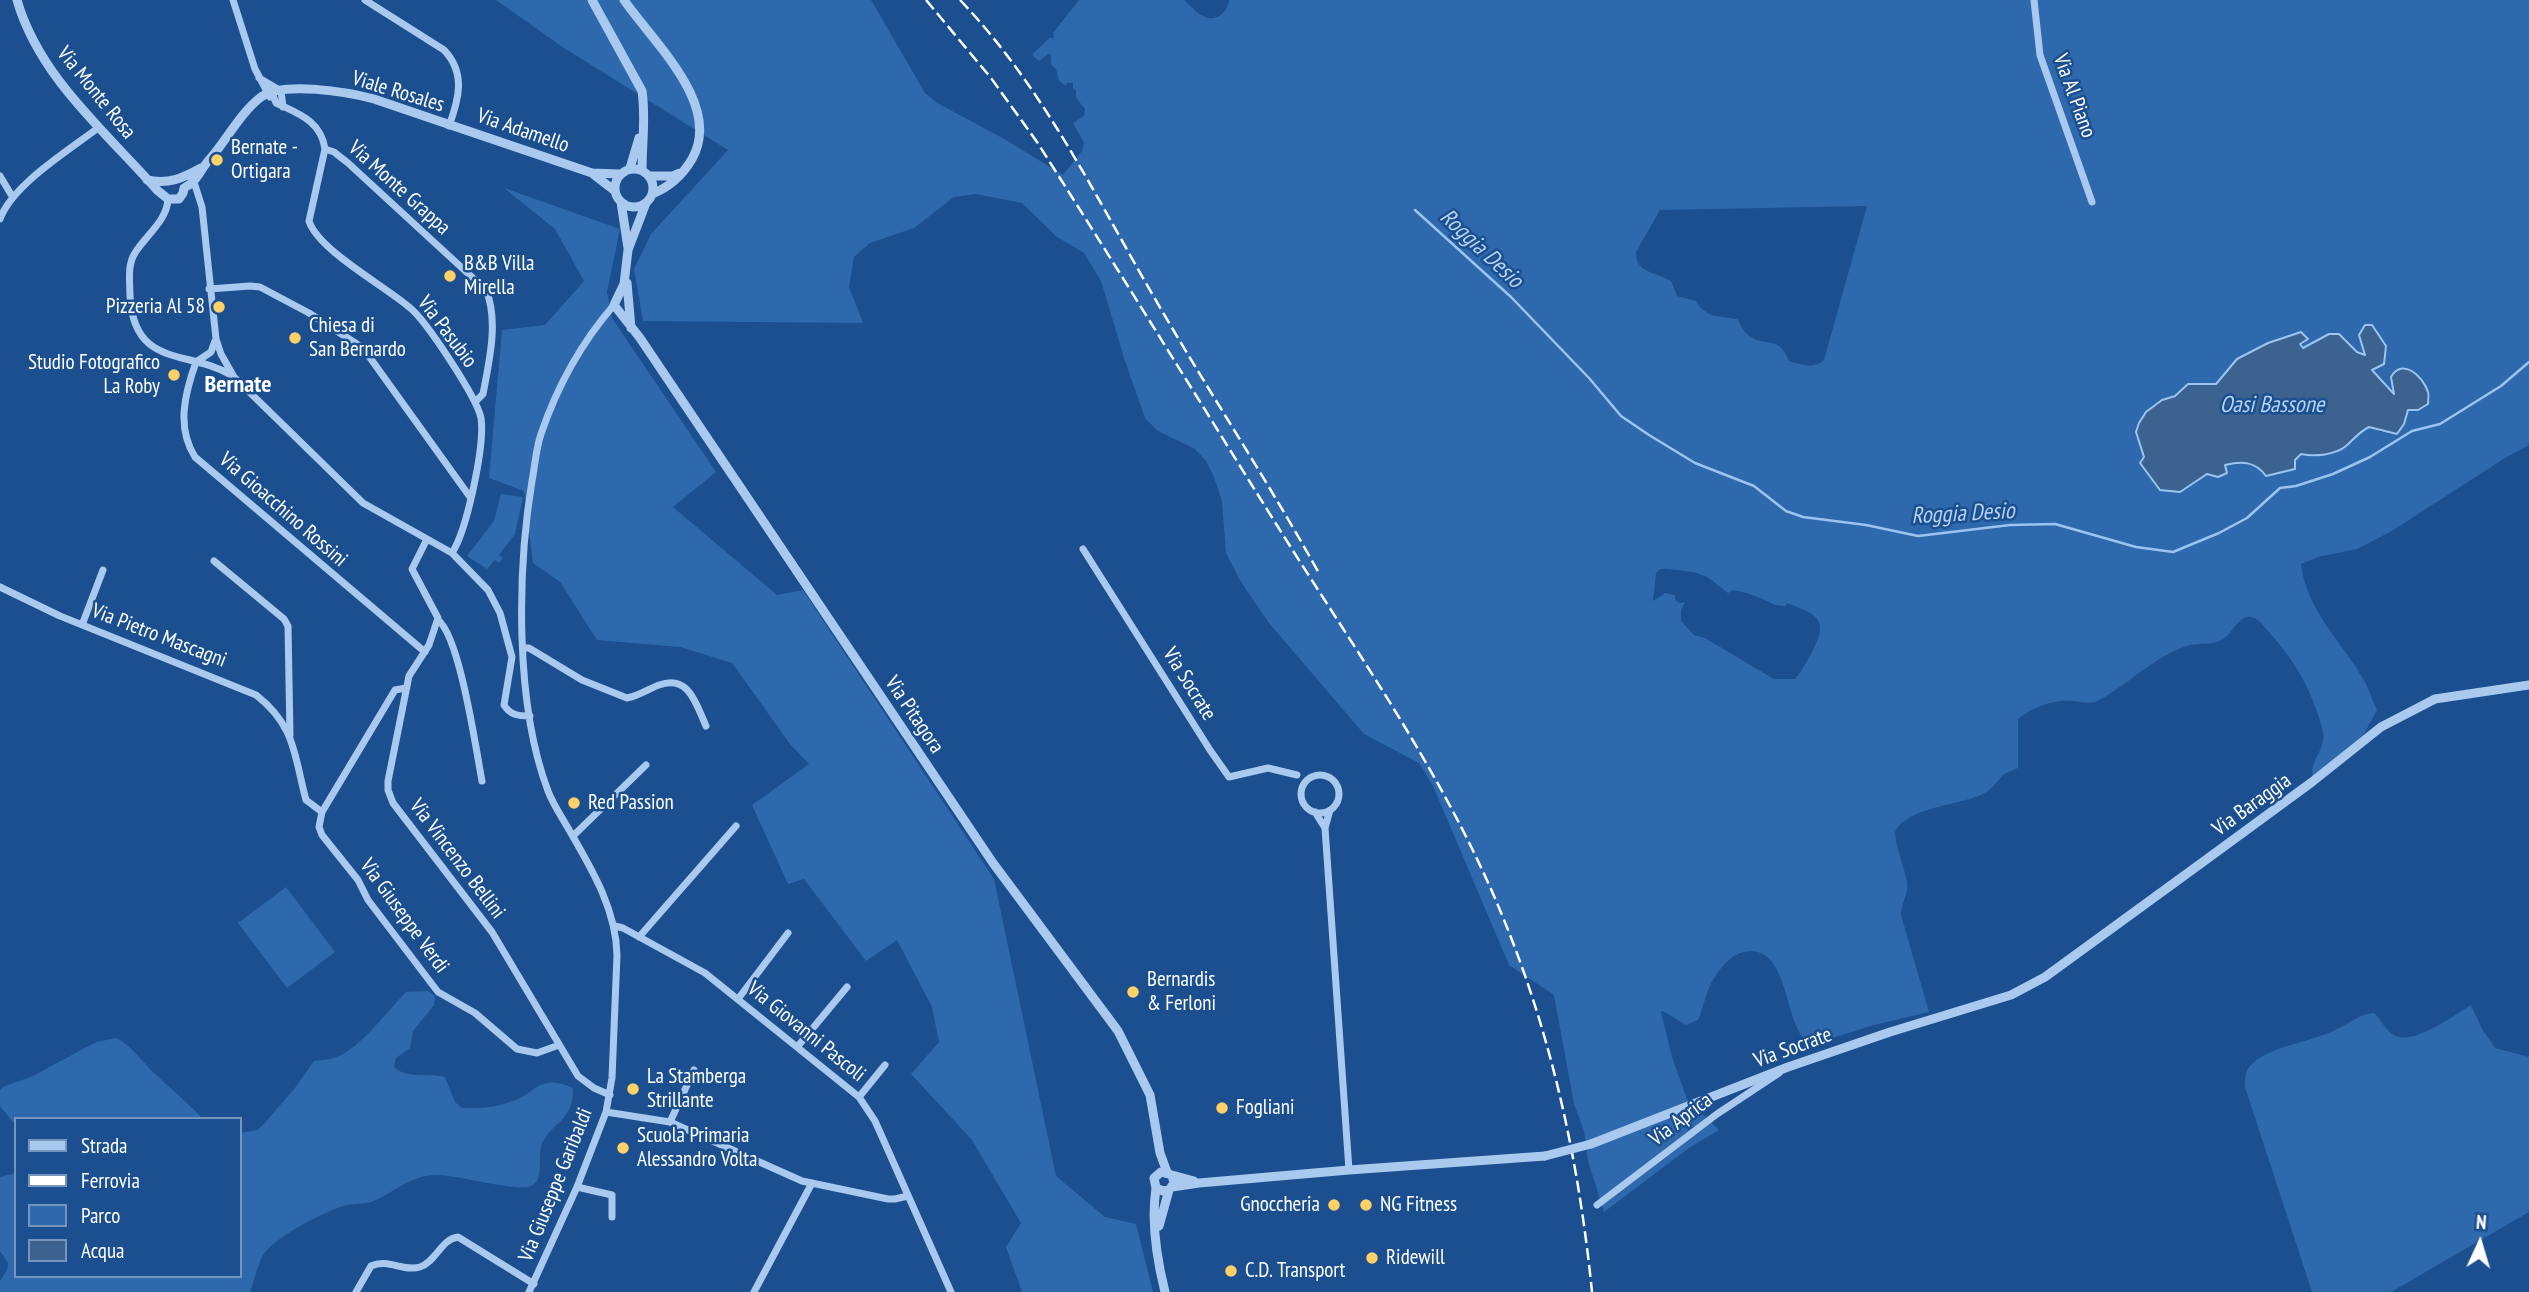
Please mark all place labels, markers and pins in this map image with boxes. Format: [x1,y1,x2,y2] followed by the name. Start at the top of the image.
[231,135,298,185] place label: Bernate - Ortigara
[209,152,225,168] marker: Bernate - Ortigara
[464,251,534,301] place label: B&B Villa Mirella
[442,268,458,284] marker: B&B Villa Mirella
[106,294,205,320] place label: Pizzeria Al 58
[211,299,227,315] marker: Pizzeria Al 58
[309,313,406,363] place label: Chiesa di San Bernardo
[287,330,303,346] marker: Chiesa di San Bernardo
[28,350,160,400] place label: Studio Fotografico La Roby
[166,367,182,383] marker: Studio Fotografico La Roby
[588,790,674,816] place label: Red Passion
[566,795,582,811] marker: Red Passion
[1147,967,1216,1017] place label: Bernardis & Ferloni
[1125,984,1141,1000] marker: Bernardis & Ferloni
[647,1064,746,1114] place label: La Stamberga Strillante
[625,1081,641,1097] marker: La Stamberga Strillante
[1236,1095,1294,1121] place label: Fogliani
[1214,1100,1230,1116] marker: Fogliani
[637,1123,758,1173] place label: Scuola Primaria Alessandro Volta
[615,1140,631,1156] marker: Scuola Primaria Alessandro Volta
[1240,1192,1320,1218] place label: Gnoccheria
[1380,1192,1457,1218] place label: NG Fitness
[1326,1197,1342,1213] marker: Gnoccheria
[1358,1197,1374,1213] marker: NG Fitness
[1386,1245,1445,1271] place label: Ridewill
[1364,1250,1380,1266] marker: Ridewill
[1245,1258,1345,1284] place label: C.D. Transport
[1223,1263,1239,1279] marker: C.D. Transport

